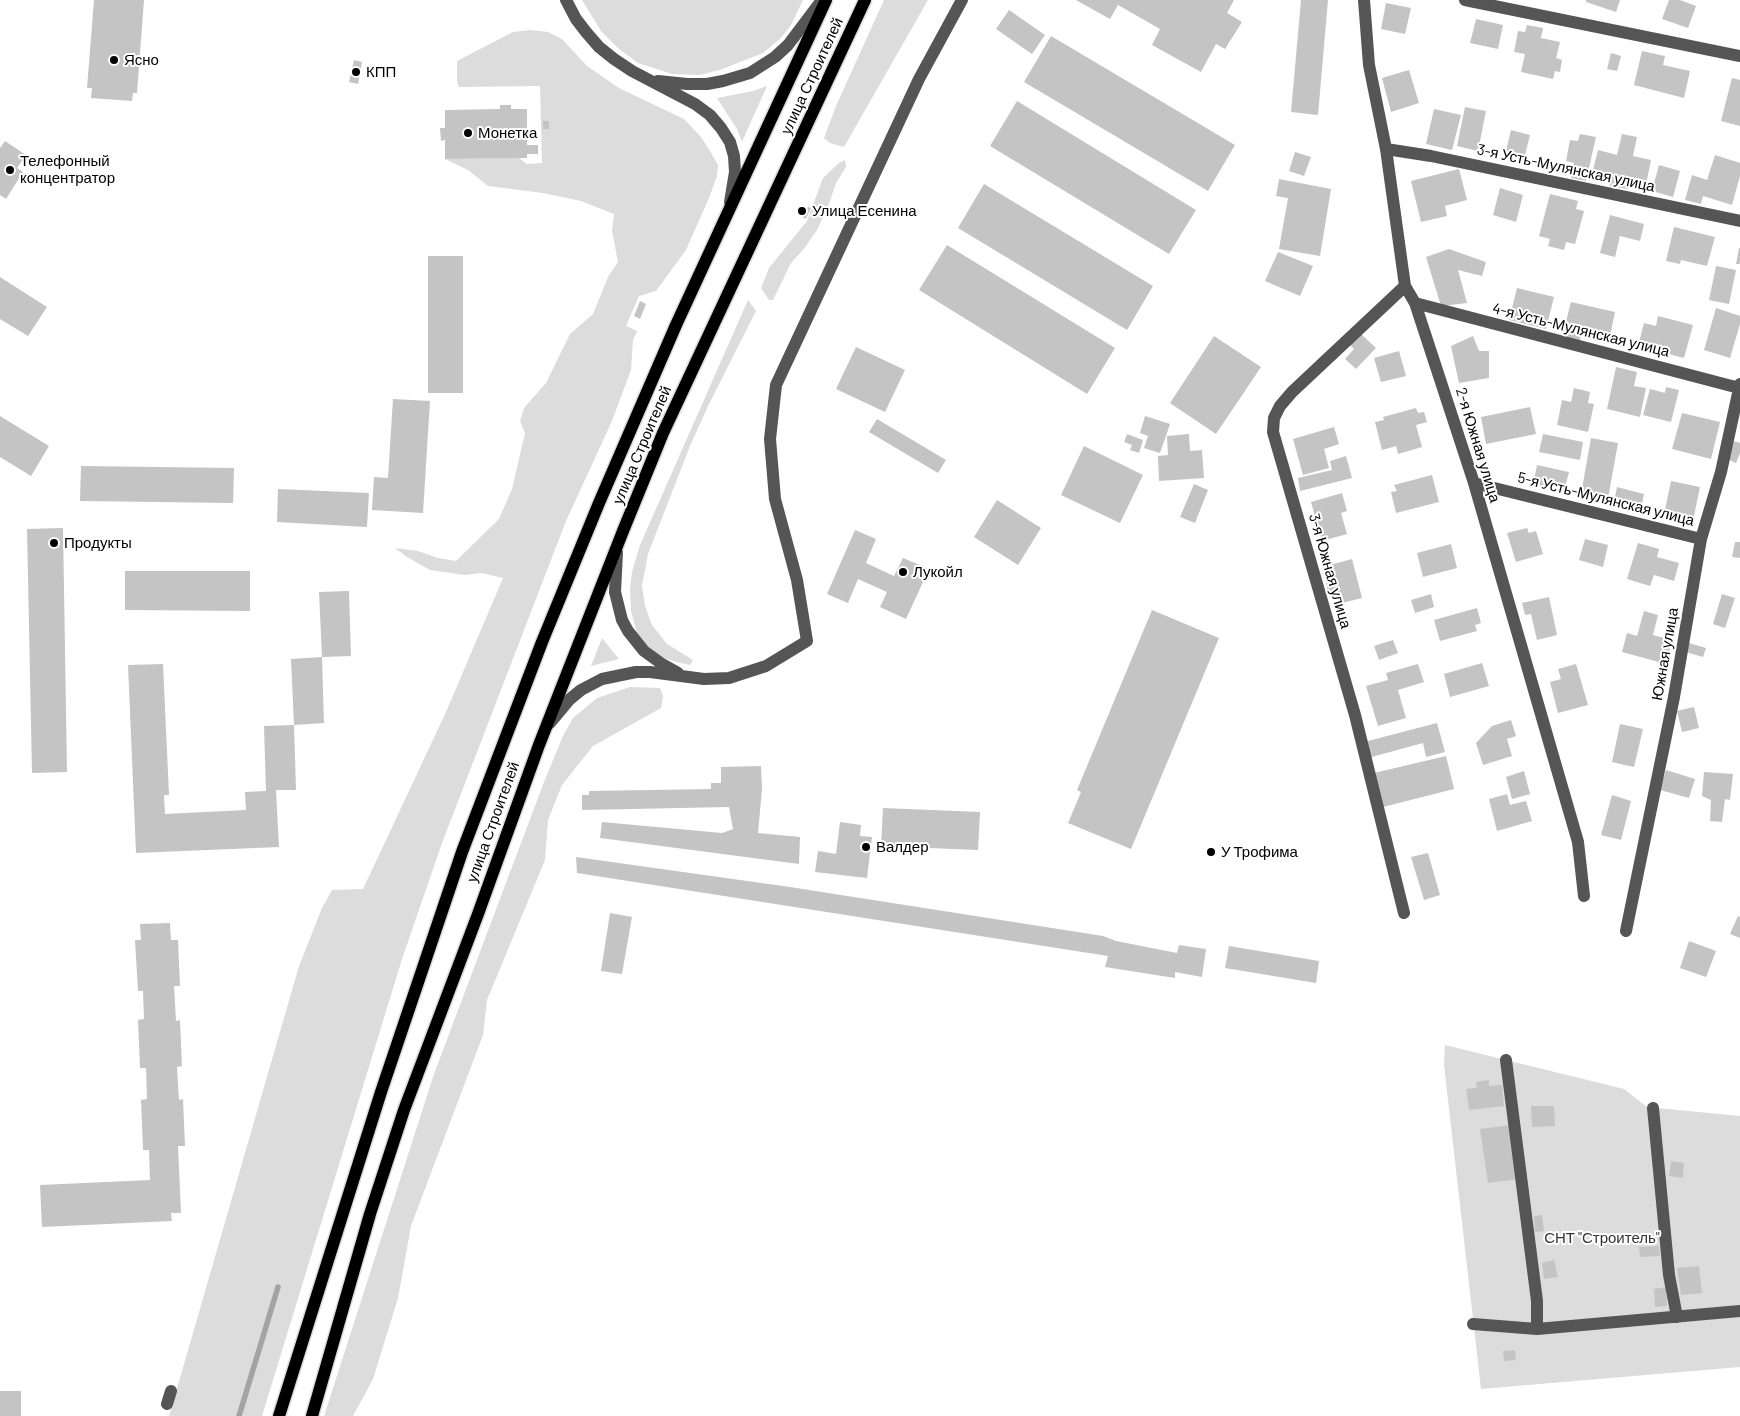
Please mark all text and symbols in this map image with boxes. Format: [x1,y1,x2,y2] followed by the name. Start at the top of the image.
[777,15,847,137] street label: улица Строителей
[124,51,159,69] place label: Ясно
[108,54,120,66] marker: Ясно
[366,63,396,81] place label: КПП
[350,66,362,78] marker: КПП
[478,124,537,142] place label: Монетка
[462,127,474,139] marker: Монетка
[1475,140,1657,196] street label: 3-я Усть-Мулянская улица
[20,152,115,187] place label: Телефонный концентратор
[4,164,16,176] marker: Телефонный концентратор
[812,202,917,220] place label: Улица Есенина
[796,205,808,217] marker: Улица Есенина
[1491,299,1671,361] street label: 4-я Усть-Мулянская улица
[609,383,675,507] street label: улица Строителей
[1452,385,1504,505] street label: 2-я Южная улица
[1516,468,1696,530] street label: 5-я Усть-Мулянская улица
[1305,511,1355,631] street label: 3-я Южная улица
[64,534,132,552] place label: Продукты
[48,537,60,549] marker: Продукты
[913,563,963,581] place label: Лукойл
[897,566,909,578] marker: Лукойл
[1648,606,1682,702] street label: Южная улица
[463,759,523,885] street label: улица Строителей
[876,838,929,856] place label: Валдер
[860,841,872,853] marker: Валдер
[1221,843,1298,861] place label: У Трофима
[1205,846,1217,858] marker: У Трофима
[1544,1229,1660,1247] park label: СНТ "Строитель"

